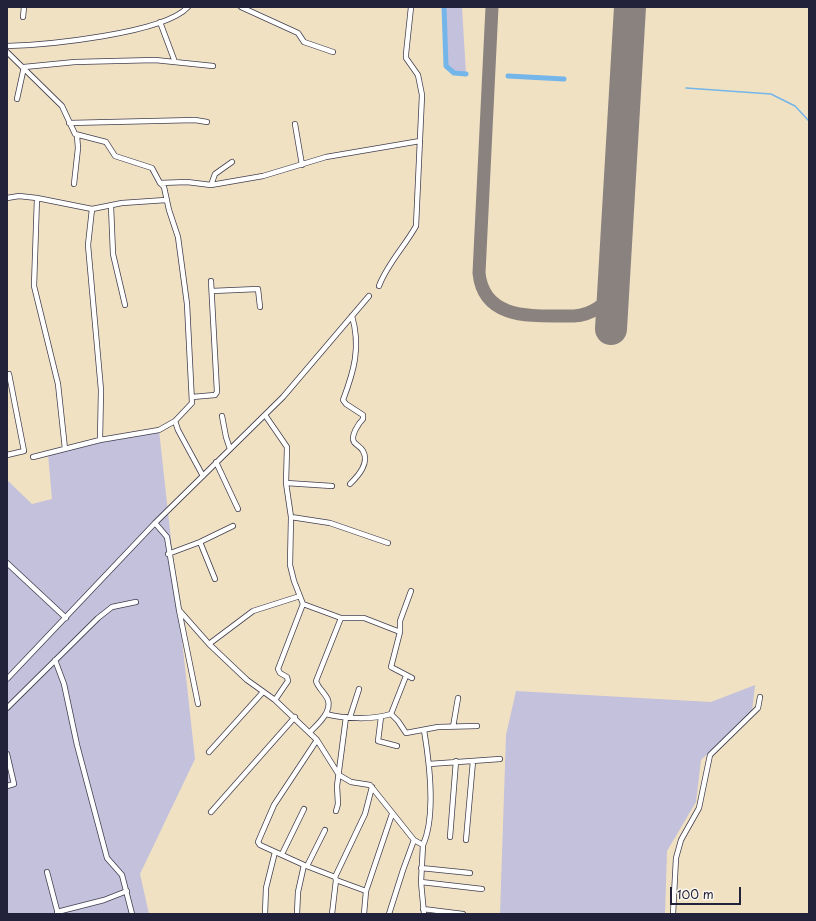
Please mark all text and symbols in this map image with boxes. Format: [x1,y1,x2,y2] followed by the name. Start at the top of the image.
[672,879,743,905] scale bar
[677,885,714,903] text: 100 m

